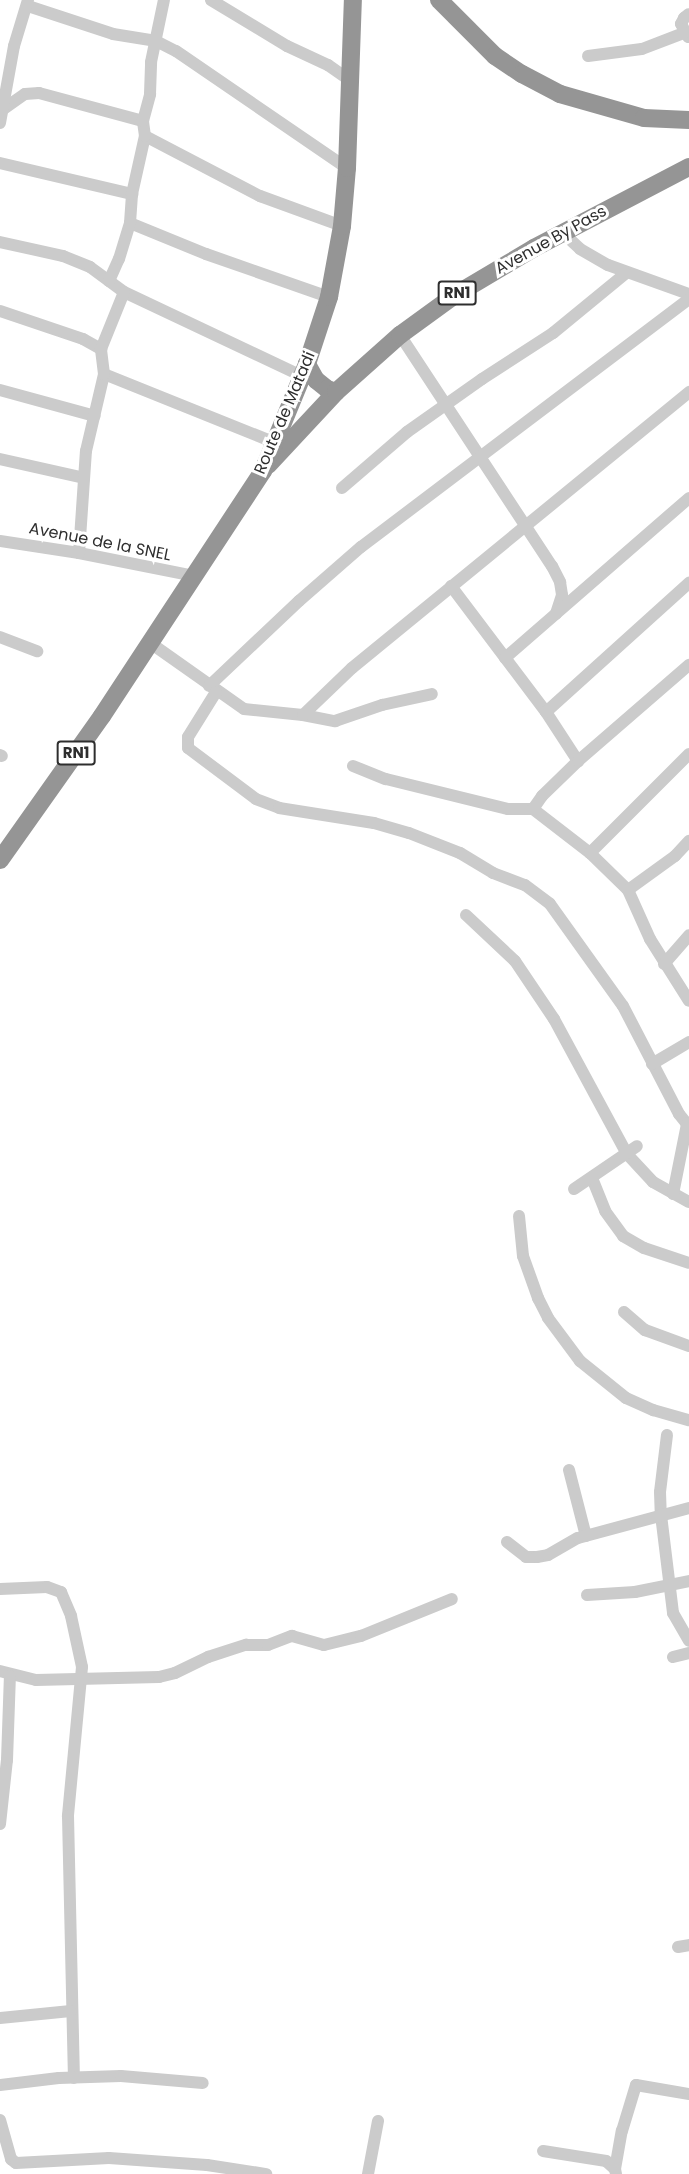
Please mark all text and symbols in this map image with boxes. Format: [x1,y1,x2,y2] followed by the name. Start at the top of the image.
[492,201,610,279] street label: Avenue By Pass
[438,281,476,305] road number: RN1
[251,349,319,477] street label: Route de Matadi
[27,519,173,565] street label: Avenue de la SNEL
[56,741,96,765] road number: RN1

